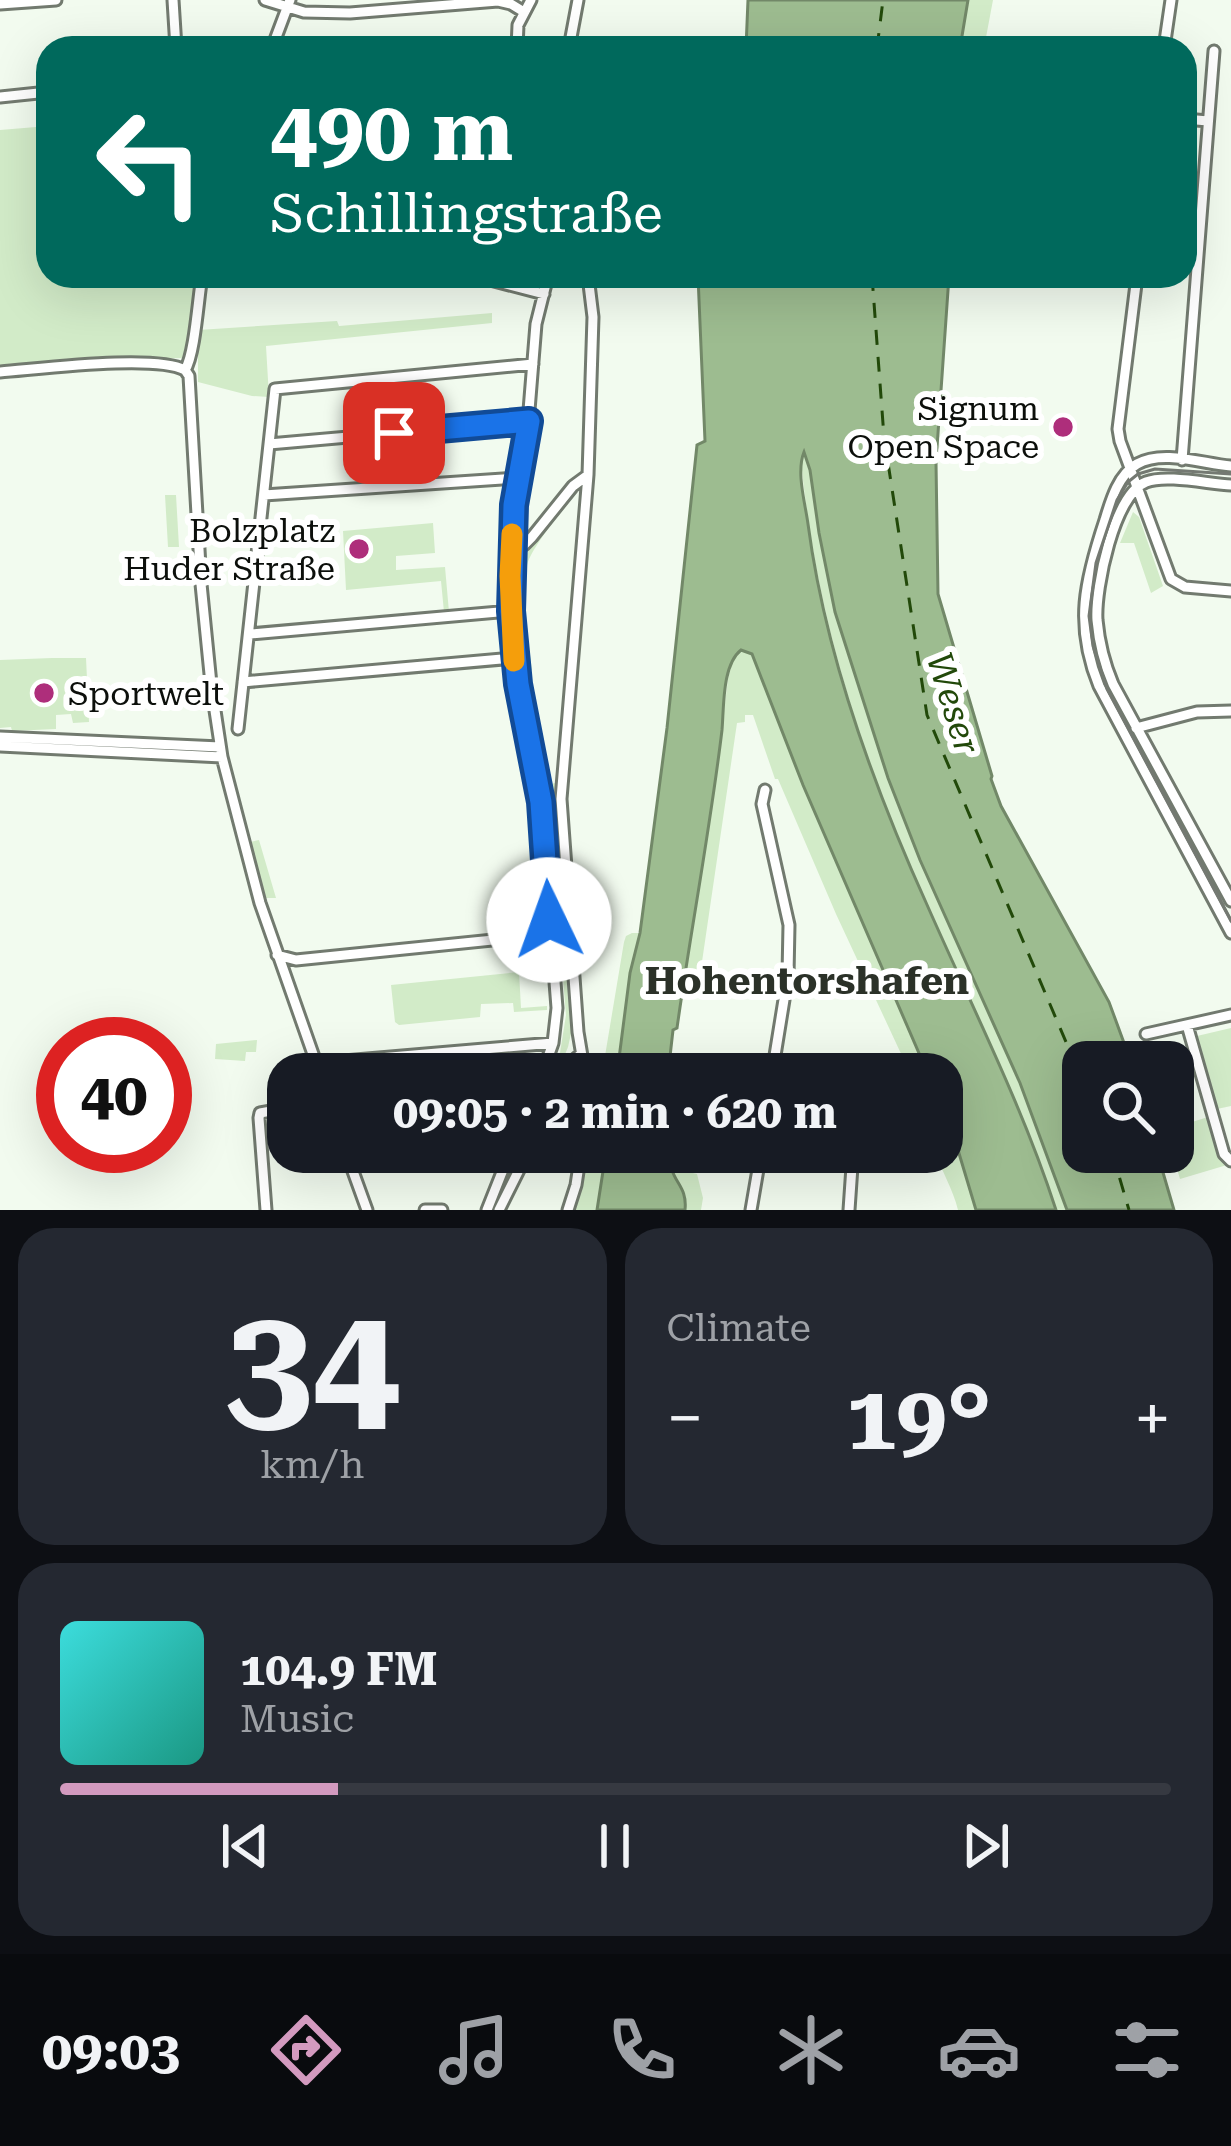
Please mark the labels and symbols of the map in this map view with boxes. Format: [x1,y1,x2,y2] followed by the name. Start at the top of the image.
[343,382,445,484] pin
[848,389,1039,466] place label: Signum Open Space
[1050,414,1076,440] marker: Signum Open Space
[123,511,335,588] place label: Bolzplatz Huder Straße
[346,536,372,562] marker: Bolzplatz Huder Straße
[918,647,988,759] water label: Weser
[68,674,224,713] place label: Sportwelt
[31,680,57,706] marker: Sportwelt
[486,857,612,983] position arrow
[645,958,969,1004] district label: Hohentorshafen
[36,1017,192,1173] speed limit sign: 40

